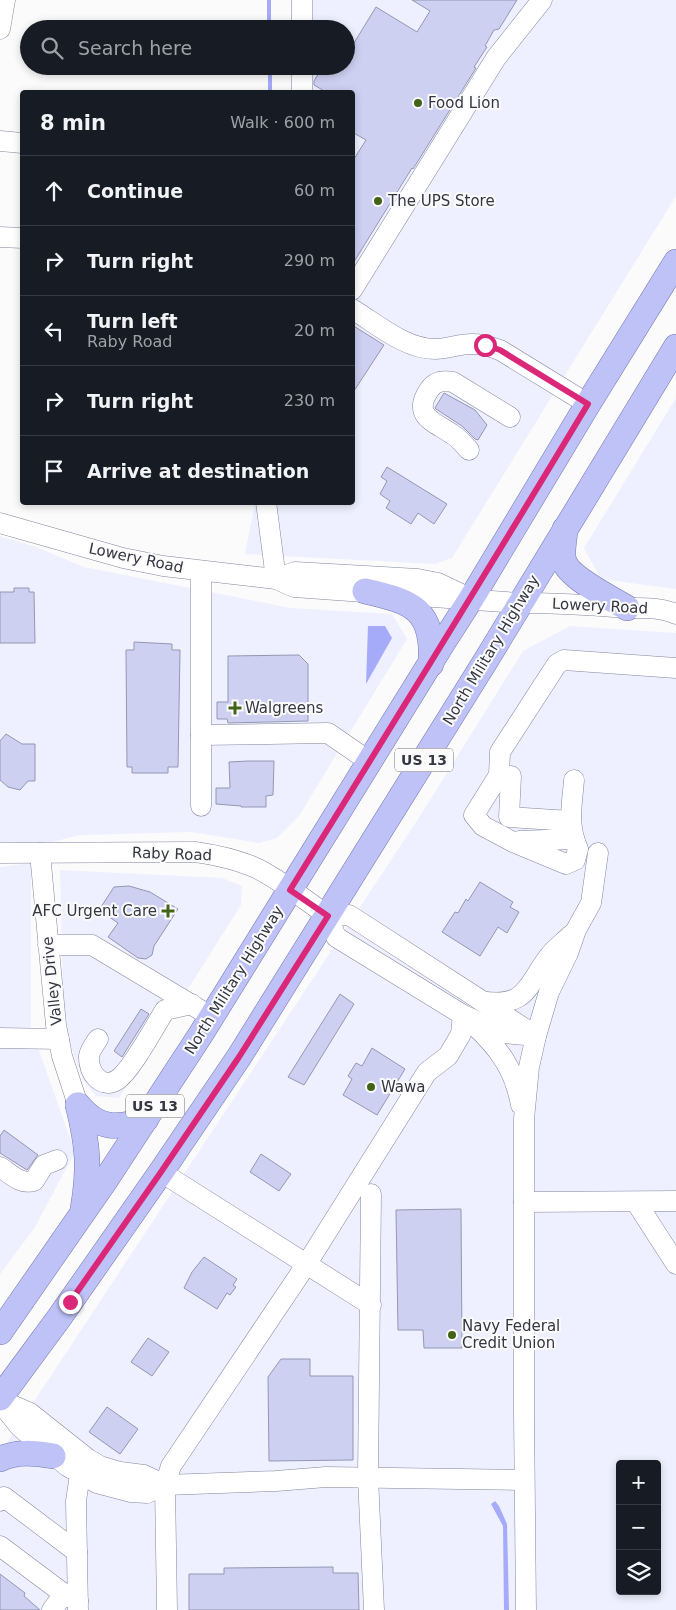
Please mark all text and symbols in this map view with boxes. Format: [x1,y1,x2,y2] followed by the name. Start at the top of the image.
[20,20,355,75] search box
[38,34,66,62] icon: search
[78,37,192,59] text: Search here
[428,94,500,112] place label: Food Lion
[412,97,424,109] marker: Food Lion
[40,111,106,135] text: 8 min
[230,113,335,132] text: Walk · 600 m
[40,177,68,205] icon: ahead
[87,180,183,202] text: Continue
[294,181,335,200] text: 60 m
[387,192,495,210] place label: The UPS Store
[372,195,384,207] marker: The UPS Store
[40,247,68,275] icon: right
[87,250,193,272] text: Turn right
[284,251,335,270] text: 290 m
[87,310,178,332] text: Turn left
[40,317,68,345] icon: left
[294,321,335,340] text: 20 m
[87,332,172,351] text: Raby Road
[474,334,497,357] route start
[40,387,68,415] icon: right
[87,390,193,412] text: Turn right
[284,391,335,410] text: 230 m
[40,457,68,485] icon: arrive
[87,460,309,482] text: Arrive at destination
[87,539,185,577] street label: Lowery Road
[439,572,543,728] street label: North Military Highway
[551,594,649,618] street label: Lowery Road
[245,699,324,717] place label: Walgreens
[229,702,241,714] marker: Walgreens
[395,748,453,772] road number: US 13
[132,844,212,864] street label: Raby Road
[32,902,157,920] place label: AFC Urgent Care
[181,902,287,1058] street label: North Military Highway
[161,904,175,918] marker: AFC Urgent Care
[38,936,66,1026] street label: Valley Drive
[381,1078,426,1096] place label: Wawa
[365,1081,377,1093] marker: Wawa
[126,1094,184,1118] road number: US 13
[59,1291,82,1314] route end
[462,1317,560,1352] place label: Navy Federal Credit Union
[446,1329,458,1341] marker: Navy Federal Credit Union
[616,1460,661,1595] map controls
[616,1460,661,1505] button: +
[616,1505,661,1550] button: −
[616,1550,661,1595] button: layers

